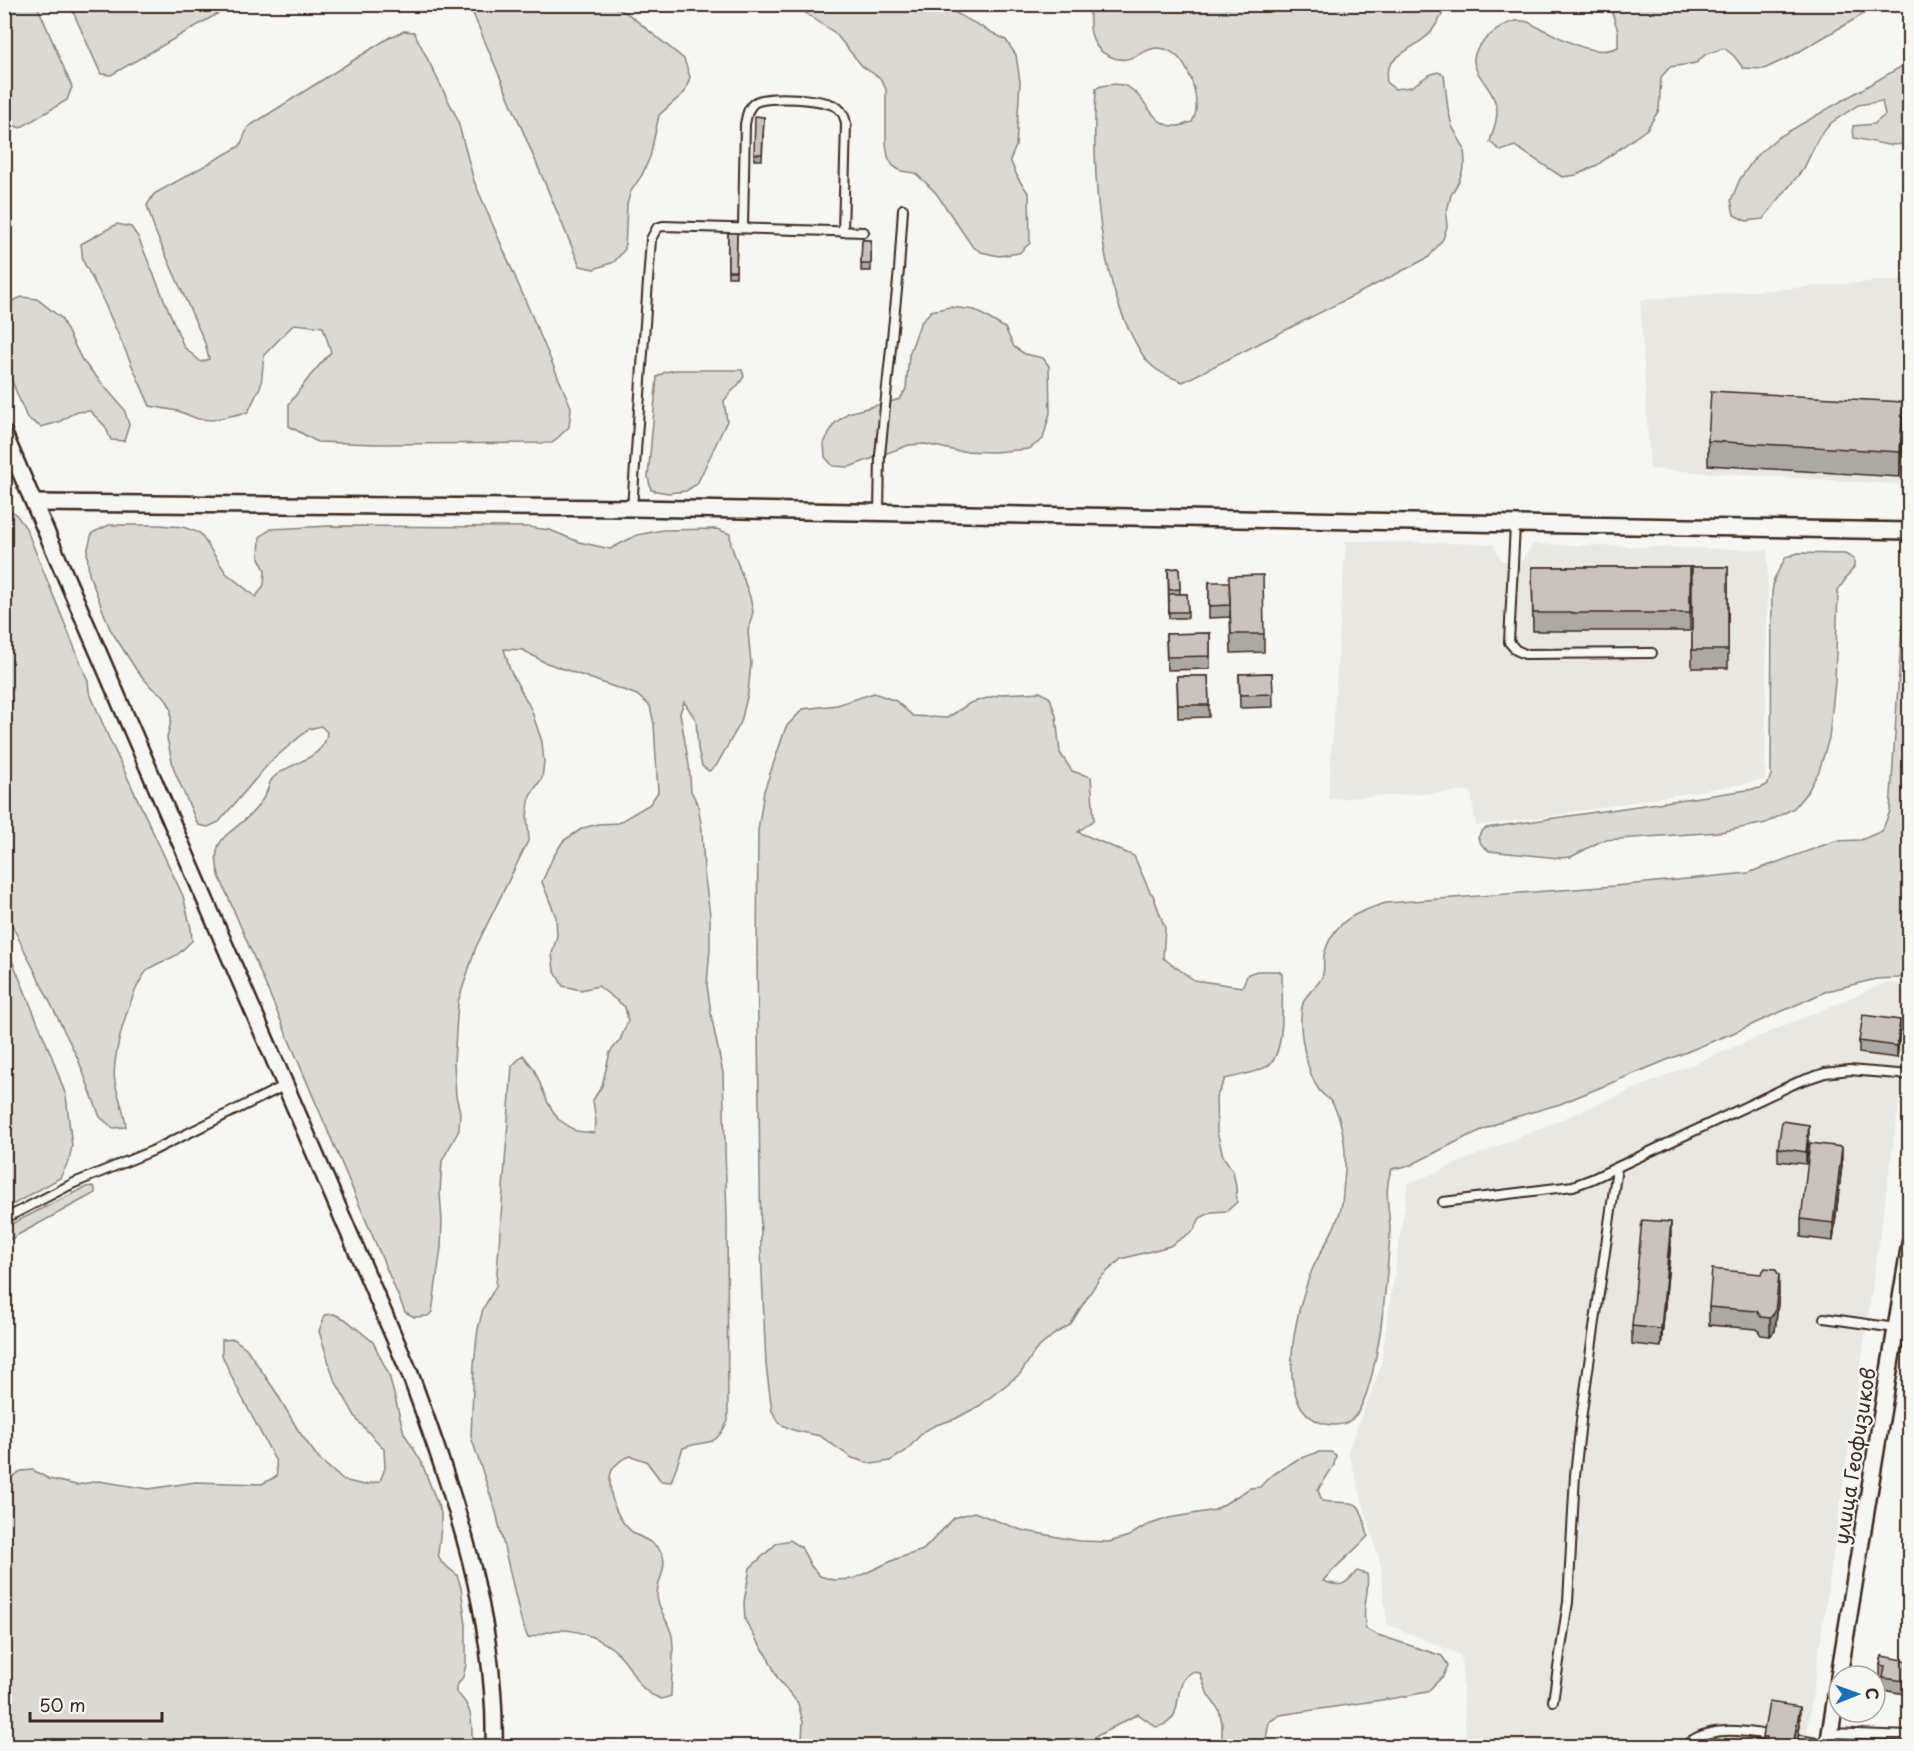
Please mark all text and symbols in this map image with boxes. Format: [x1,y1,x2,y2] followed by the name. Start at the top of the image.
[1825,1365,1883,1547] street label: улица Геофизиков
[1827,1664,1887,1724] north arrow
[30,1685,162,1723] scale bar
[1861,1687,1885,1700] text: С
[39,1691,86,1718] text: 50 m

